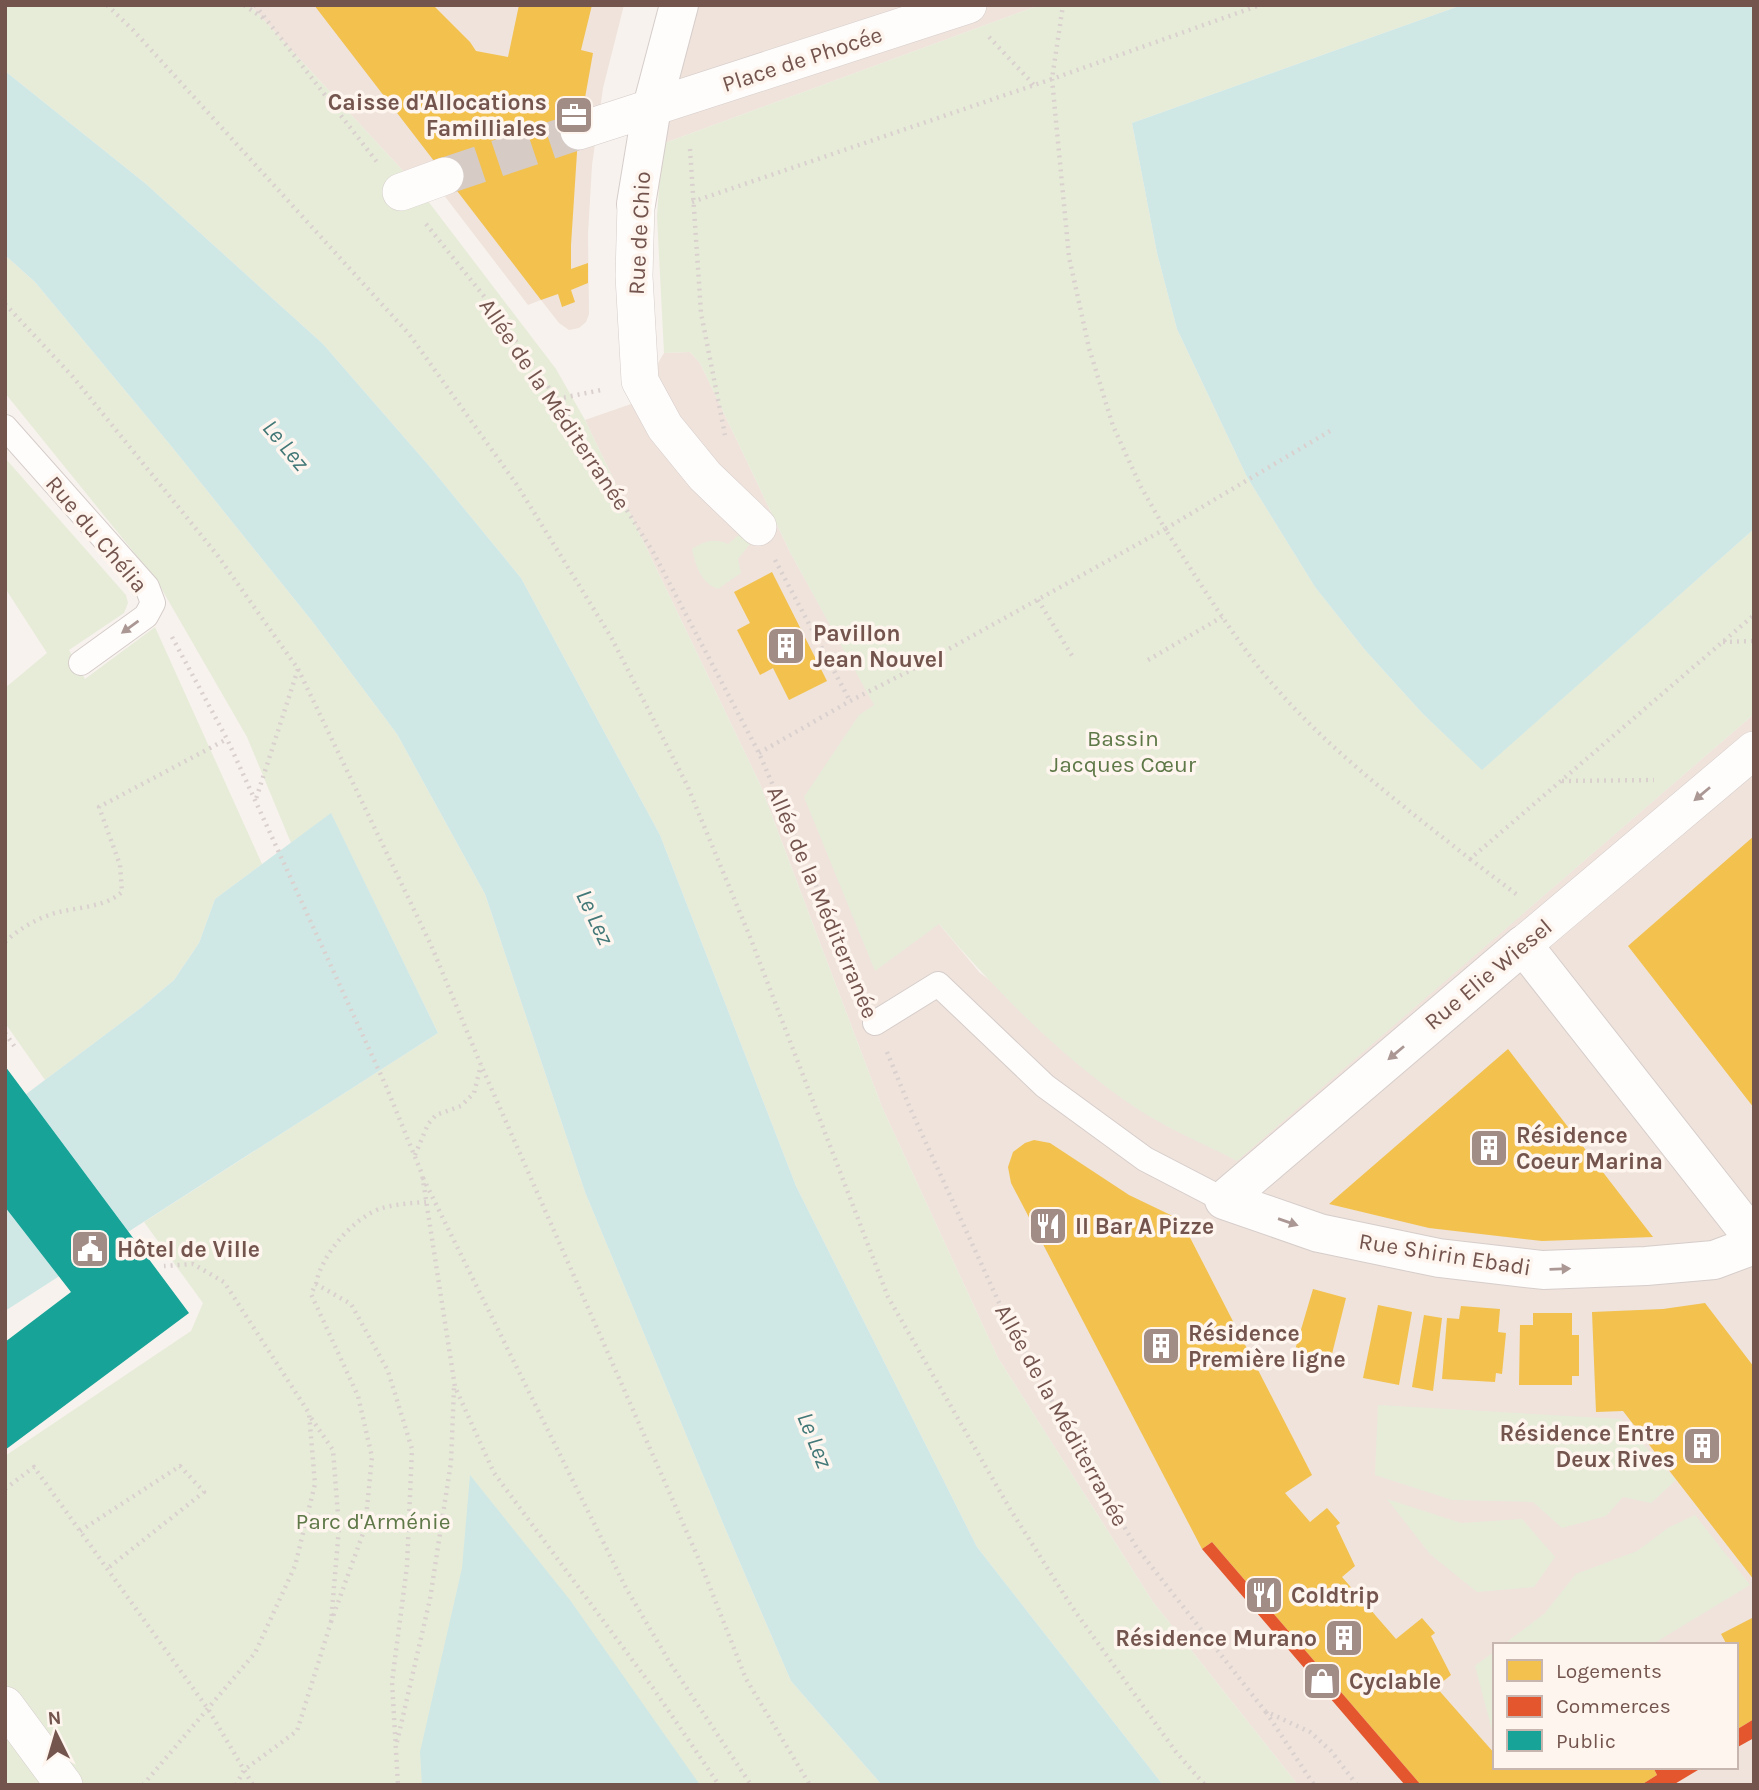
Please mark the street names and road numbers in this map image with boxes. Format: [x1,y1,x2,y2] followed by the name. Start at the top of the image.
[719,21,886,98] street label: Place de Phocée
[623,171,656,295] street label: Rue de Chio
[474,293,636,515] street label: Allée de la Méditerranée
[40,470,153,598] street label: Rue du Chélia
[761,782,884,1022] street label: Allée de la Méditerranée
[1419,913,1558,1036] street label: Rue Elie Wiesel
[1357,1228,1533,1281] street label: Rue Shirin Ebadi
[989,1300,1134,1531] street label: Allée de la Méditerranée

